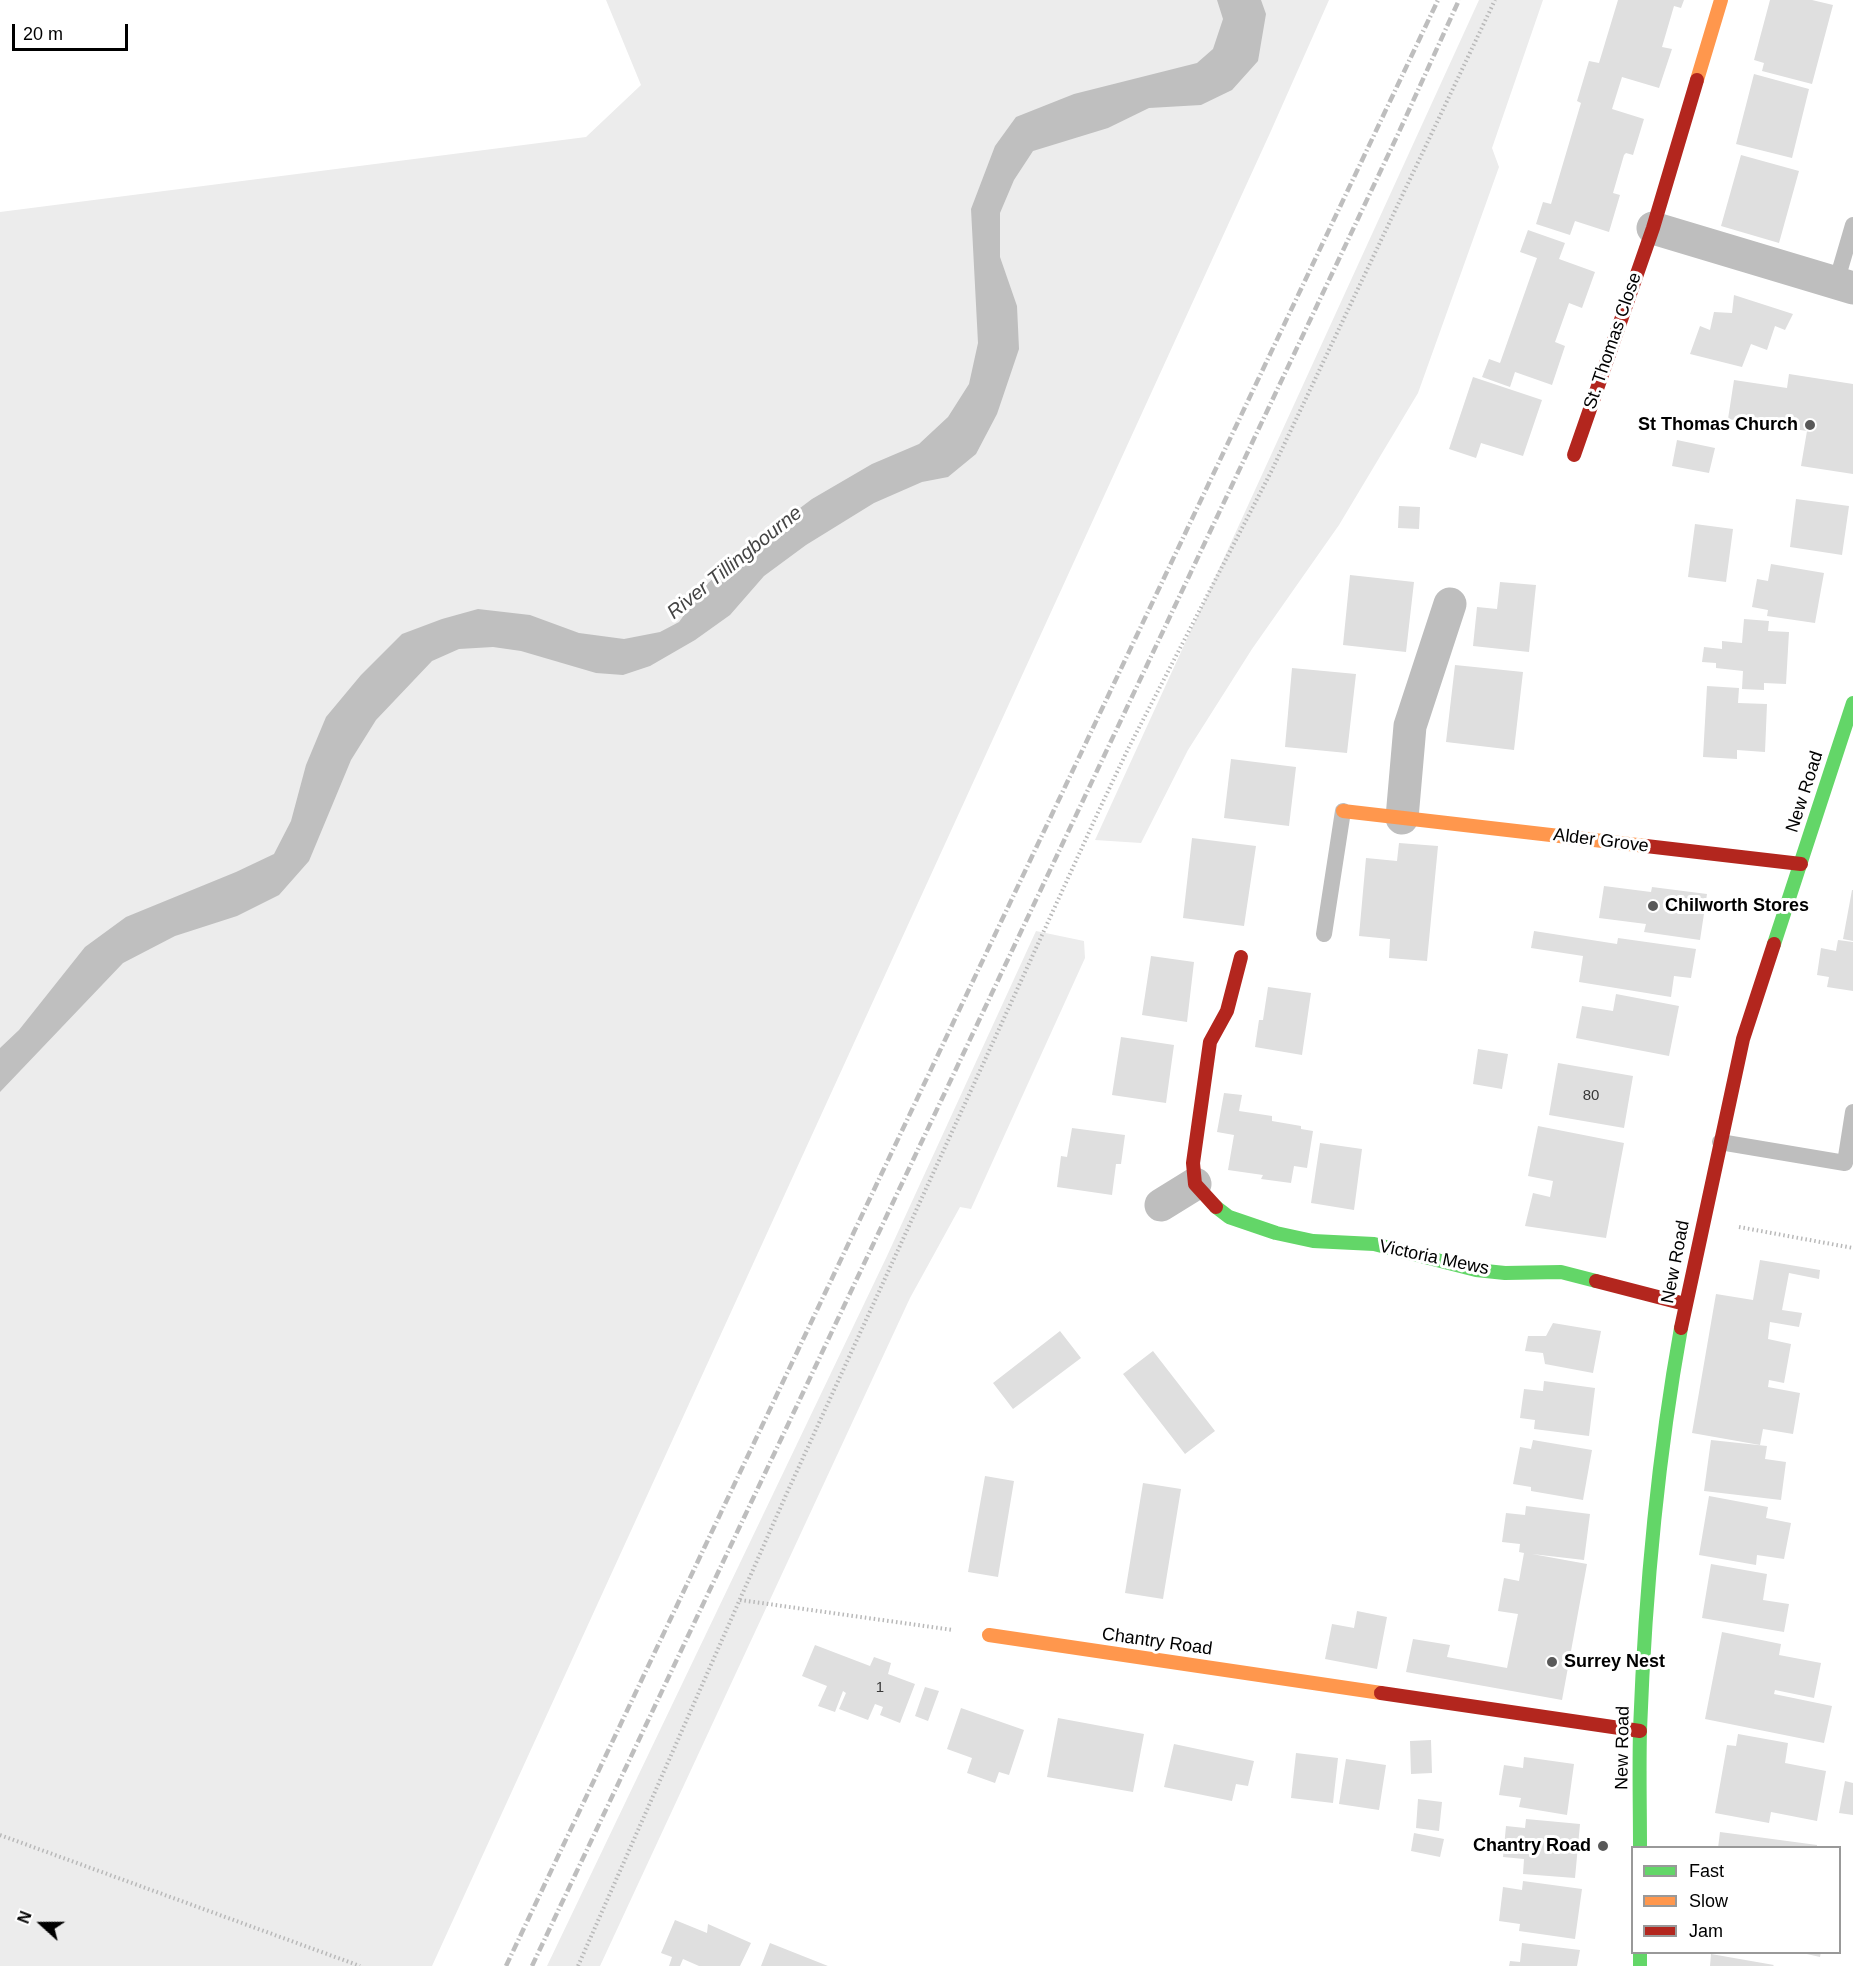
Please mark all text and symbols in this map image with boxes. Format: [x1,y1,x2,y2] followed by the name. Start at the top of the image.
[15,12,130,50] scale bar
[23,24,63,44] text: 20 m
[1580,270,1646,412] street label: St. Thomas Close
[1638,414,1798,436] place label: St Thomas Church
[1803,418,1817,432] marker: St Thomas Church
[663,501,807,625] water label: River Tillingbourne
[1782,749,1828,835] street label: New Road
[1552,824,1650,858] street label: Alder Grove
[1665,895,1809,917] place label: Chilworth Stores
[1646,899,1660,913] marker: Chilworth Stores
[1583,1087,1599,1105] house number: 80
[1657,1219,1695,1305] street label: New Road
[1377,1236,1491,1280] street label: Victoria Mews
[1101,1624,1213,1660] street label: Chantry Road
[1564,1651,1665,1673] place label: Surrey Nest
[1545,1655,1559,1669] marker: Surrey Nest
[876,1679,884,1697] house number: 1
[1611,1706,1635,1790] street label: New Road
[1473,1835,1591,1857] place label: Chantry Road
[1596,1839,1610,1853] marker: Chantry Road
[1631,1846,1841,1954] legend
[1689,1861,1724,1881] text: Fast
[1689,1891,1728,1911] text: Slow
[12,1894,72,1954] north arrow
[15,1909,35,1926] text: N
[1689,1921,1723,1941] text: Jam

